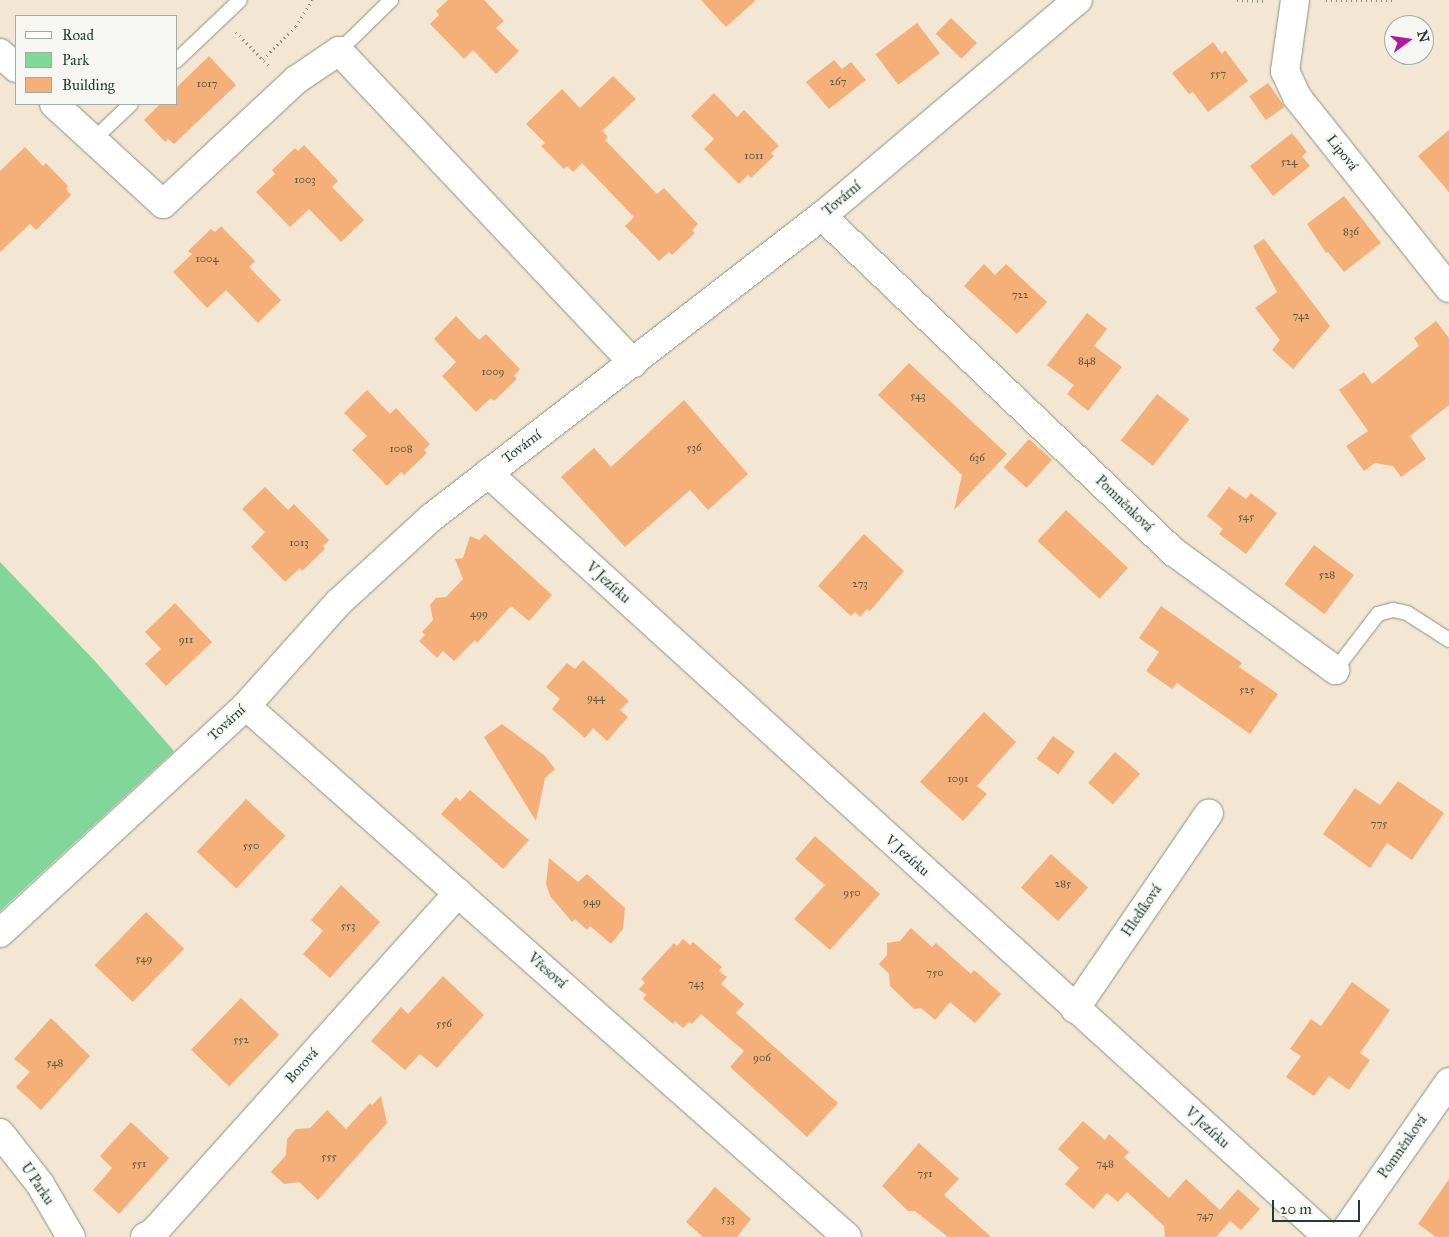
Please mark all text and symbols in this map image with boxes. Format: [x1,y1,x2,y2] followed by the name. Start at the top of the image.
[15,15,178,105] legend
[1384,15,1434,65] north arrow
[62,26,94,44] text: Road
[1413,29,1433,44] text: N
[62,51,89,69] text: Park
[1210,67,1226,81] house number: 557
[830,75,846,89] house number: 267
[62,76,115,94] text: Building
[197,77,217,91] house number: 1017
[1323,132,1361,174] street label: Lipová
[744,149,764,163] house number: 1011
[1281,155,1297,169] house number: 524
[294,173,316,187] house number: 1003
[819,178,865,220] street label: Tovární
[1343,225,1359,239] house number: 836
[195,252,219,266] house number: 1004
[1012,288,1028,302] house number: 722
[1292,309,1310,323] house number: 742
[1078,354,1096,368] house number: 848
[481,365,505,379] house number: 1009
[910,389,926,403] house number: 543
[499,427,545,467] street label: Tovární
[686,441,702,455] house number: 536
[390,442,412,456] house number: 1008
[969,451,985,465] house number: 636
[1092,472,1156,536] street label: Pomněnková
[1238,510,1254,524] house number: 545
[289,536,309,550] house number: 1013
[583,559,633,607] street label: V Jezírku
[1319,568,1335,582] house number: 528
[852,577,868,591] house number: 273
[470,607,488,621] house number: 499
[179,633,193,647] house number: 911
[1239,683,1255,697] house number: 525
[587,691,605,705] house number: 944
[205,702,249,744] street label: Tovární
[948,772,968,786] house number: 1091
[1371,817,1387,831] house number: 775
[882,832,932,880] street label: V Jezírku
[243,839,259,853] house number: 550
[1055,877,1071,891] house number: 285
[1119,882,1165,940] street label: Hledíková
[843,886,861,900] house number: 950
[583,895,601,909] house number: 949
[341,919,355,933] house number: 553
[524,950,570,992] street label: Vřesová
[136,952,152,966] house number: 549
[926,966,944,980] house number: 750
[688,977,704,991] house number: 743
[436,1017,452,1031] house number: 556
[233,1033,249,1047] house number: 552
[282,1045,322,1087] street label: Borová
[753,1051,771,1065] house number: 906
[47,1056,63,1070] house number: 548
[1182,1104,1232,1152] street label: V Jezírku
[1375,1112,1431,1182] street label: Pomněnková
[321,1150,337,1164] house number: 555
[132,1157,146,1171] house number: 551
[1096,1157,1114,1171] house number: 748
[17,1160,57,1208] street label: U Parku
[917,1167,933,1181] house number: 751
[1274,1190,1362,1222] scale bar
[1280,1200,1312,1218] text: 20 m
[1196,1209,1214,1223] house number: 747
[721,1212,735,1226] house number: 533

